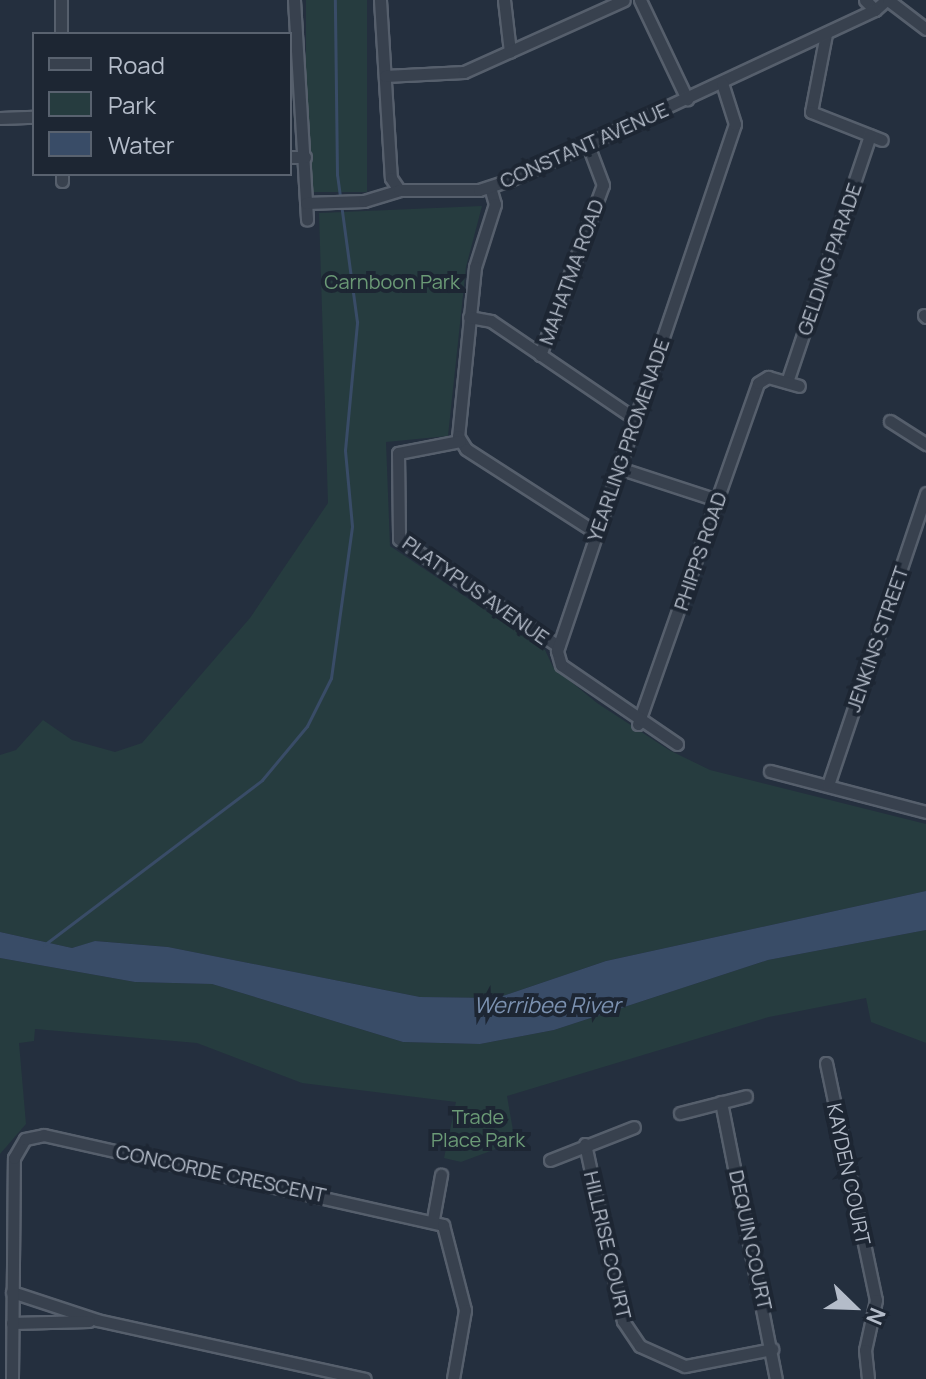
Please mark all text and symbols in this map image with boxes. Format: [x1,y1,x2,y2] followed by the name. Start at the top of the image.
[32,32,292,176] legend
[108,48,165,81] text: Road
[108,88,156,121] text: Park
[496,97,672,193] street label: CONSTANT AVENUE
[108,128,175,161] text: Water
[792,180,866,338] street label: GELDING PARADE
[534,196,608,348] street label: MAHATMA ROAD
[324,269,460,293] park label: Carnboon Park
[582,335,674,545] street label: YEARLING PROMENADE
[669,489,731,613] street label: PHIPPS ROAD
[398,531,554,649] street label: PLATYPUS AVENUE
[841,563,913,715] street label: JENKINS STREET
[474,993,620,1019] water label: Werribee River
[822,1101,876,1247] street label: KAYDEN COURT
[431,1104,525,1151] park label: Trade Place Park
[114,1139,328,1207] street label: CONCORDE CRESCENT
[724,1168,778,1312] street label: DEQUIN COURT
[579,1169,637,1321] street label: HILLRISE COURT
[814,1267,894,1347] north arrow
[859,1303,893,1330] text: N

